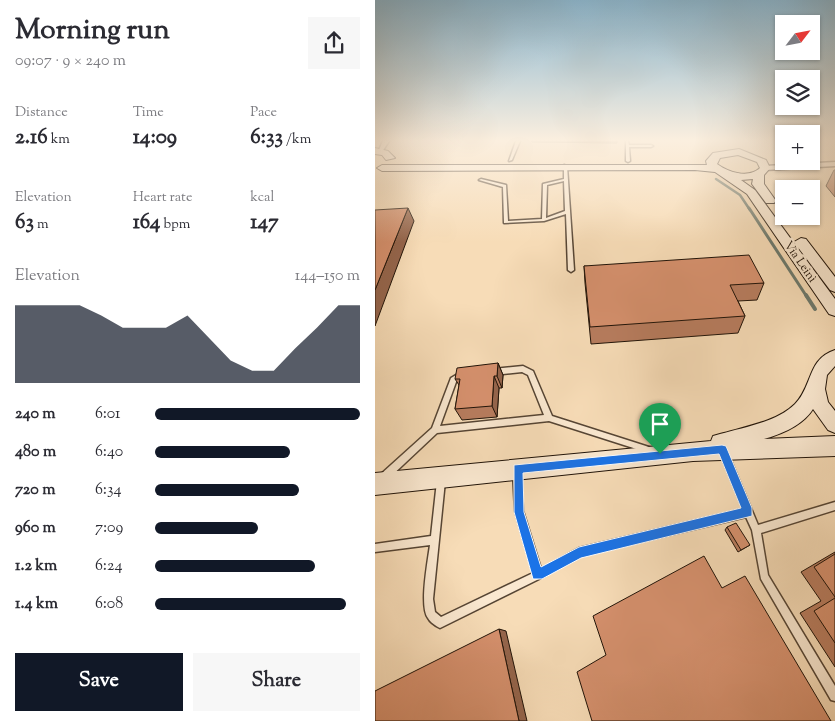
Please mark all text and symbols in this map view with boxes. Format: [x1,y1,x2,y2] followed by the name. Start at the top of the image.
[15,11,170,51] text: Morning run
[775,15,820,60] north arrow
[775,15,820,225] map controls
[308,17,360,69] button: share
[15,50,126,73] text: 09:07 · 9 × 240 m
[775,70,820,115] button: layers
[15,103,68,123] text: Distance
[133,103,164,123] text: Time
[250,103,277,123] text: Pace
[15,123,48,153] text: 2.16
[133,123,177,153] text: 14:09
[250,123,283,153] text: 6:33
[775,125,820,170] button: +
[48,130,70,150] text: km
[283,130,311,150] text: /km
[775,180,820,225] button: −
[15,188,72,208] text: Elevation
[133,188,192,208] text: Heart rate
[250,188,274,208] text: kcal
[15,208,34,238] text: 63
[133,208,160,238] text: 164
[250,208,279,238] text: 147
[34,215,48,235] text: m
[160,215,190,235] text: bpm
[779,237,821,287] street label: Via Leinì
[15,265,80,288] text: Elevation
[295,265,360,288] text: 144–150 m
[15,403,56,426] text: 240 m
[95,403,121,426] text: 6:01
[639,403,681,454] pin
[646,410,674,438] icon: arrive
[15,441,56,464] text: 480 m
[95,441,123,464] text: 6:40
[15,479,55,502] text: 720 m
[95,479,121,502] text: 6:34
[15,517,56,540] text: 960 m
[95,517,123,540] text: 7:09
[15,555,57,578] text: 1.2 km
[95,555,123,578] text: 6:24
[15,593,58,616] text: 1.4 km
[95,593,123,616] text: 6:08
[15,653,183,711] button: Save
[193,653,360,711] button: Share

